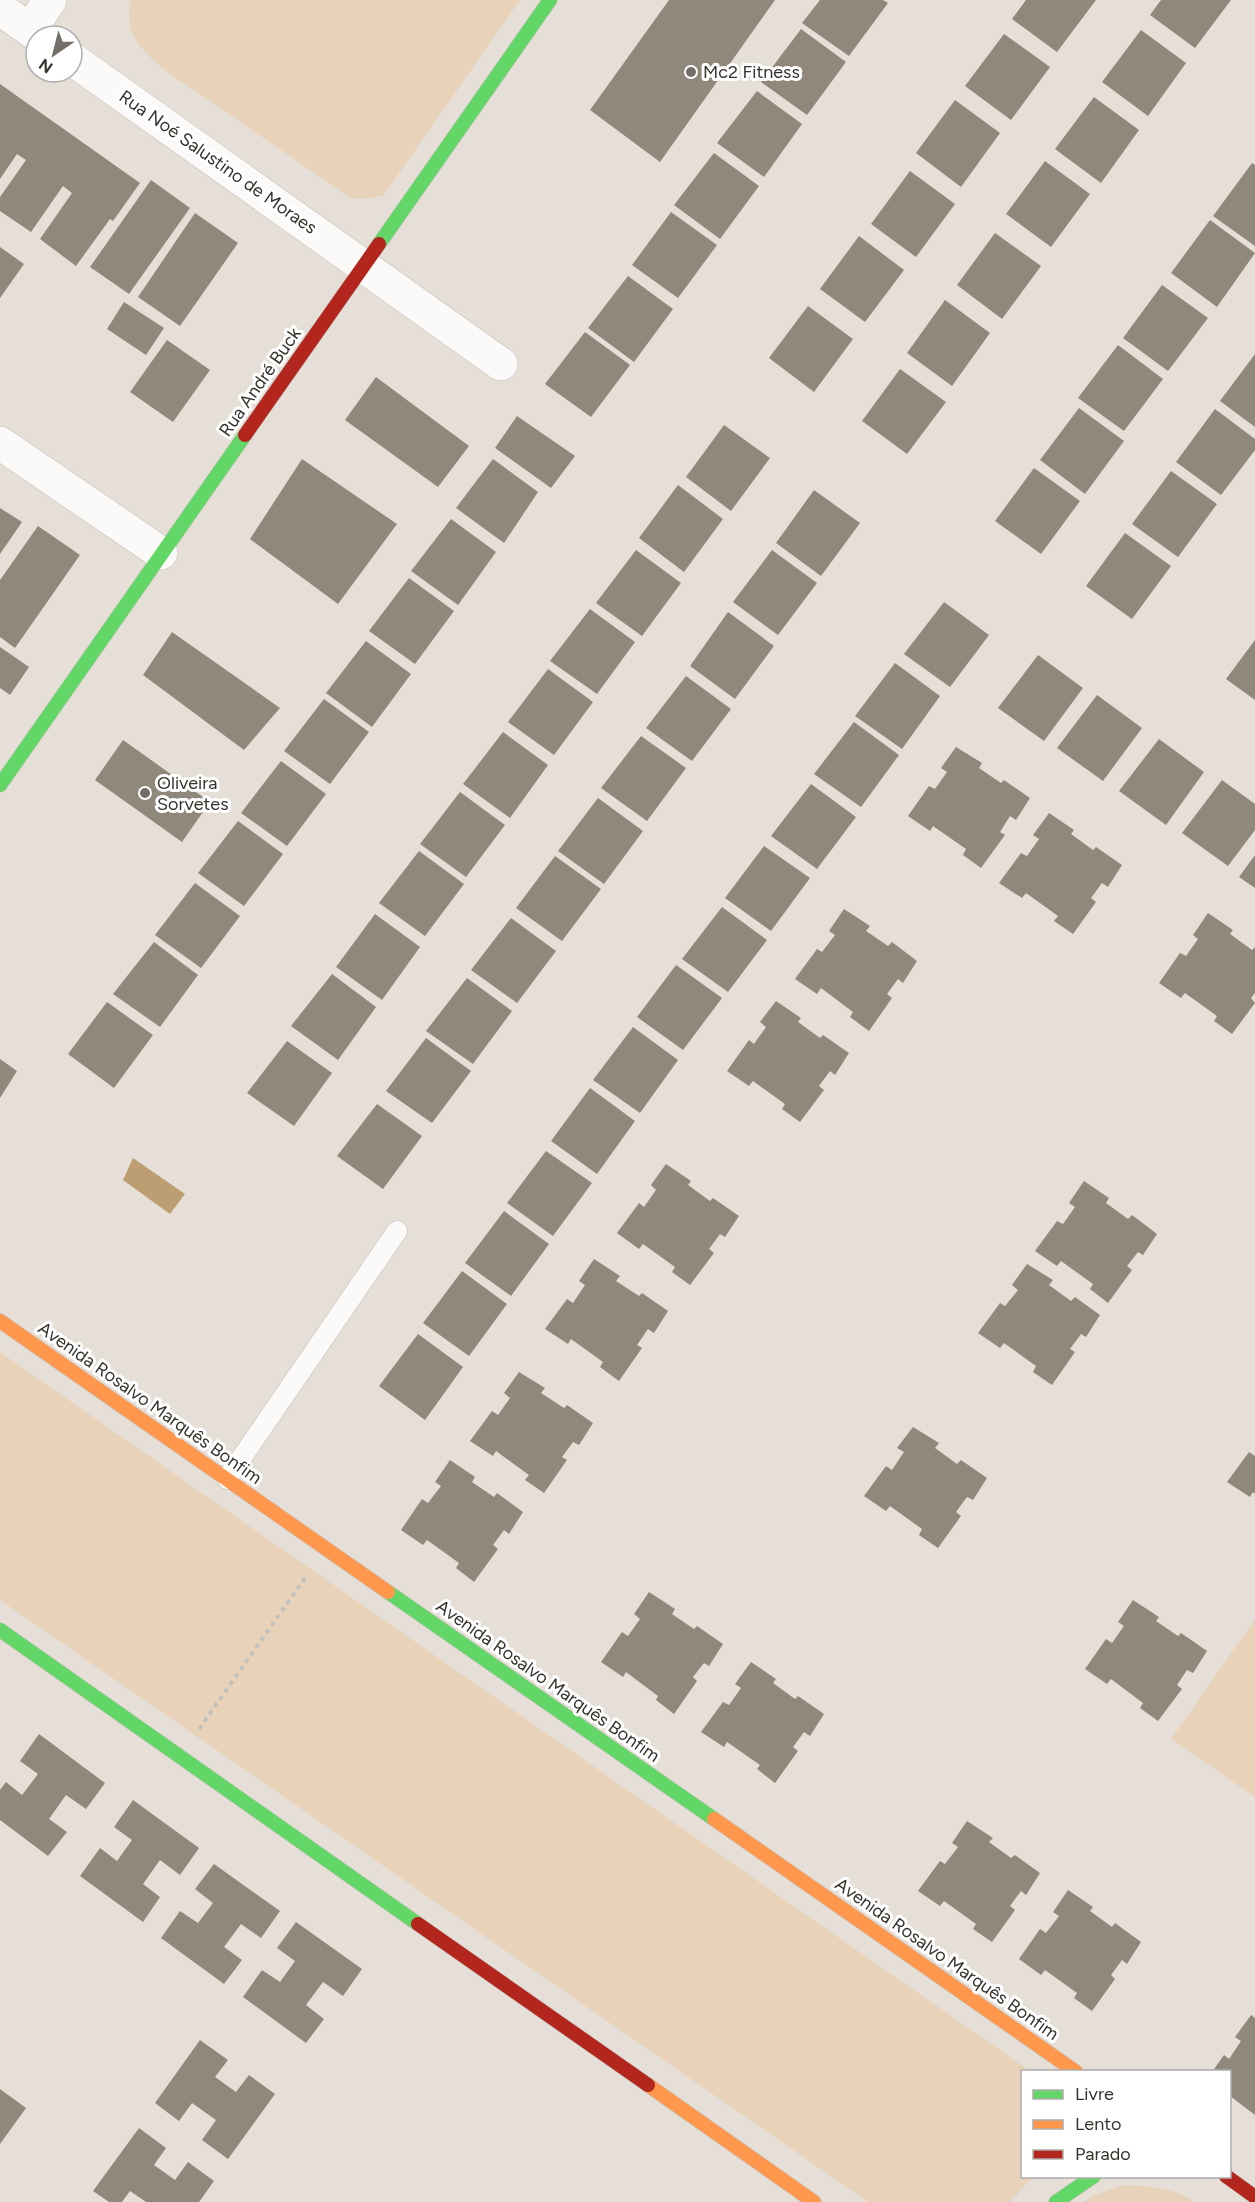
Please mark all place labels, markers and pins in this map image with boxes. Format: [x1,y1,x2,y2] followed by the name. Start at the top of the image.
[703,61,800,83] place label: Mc2 Fitness
[684,65,698,79] marker: Mc2 Fitness
[157,772,229,815] place label: Oliveira Sorvetes
[138,786,152,800] marker: Oliveira Sorvetes

